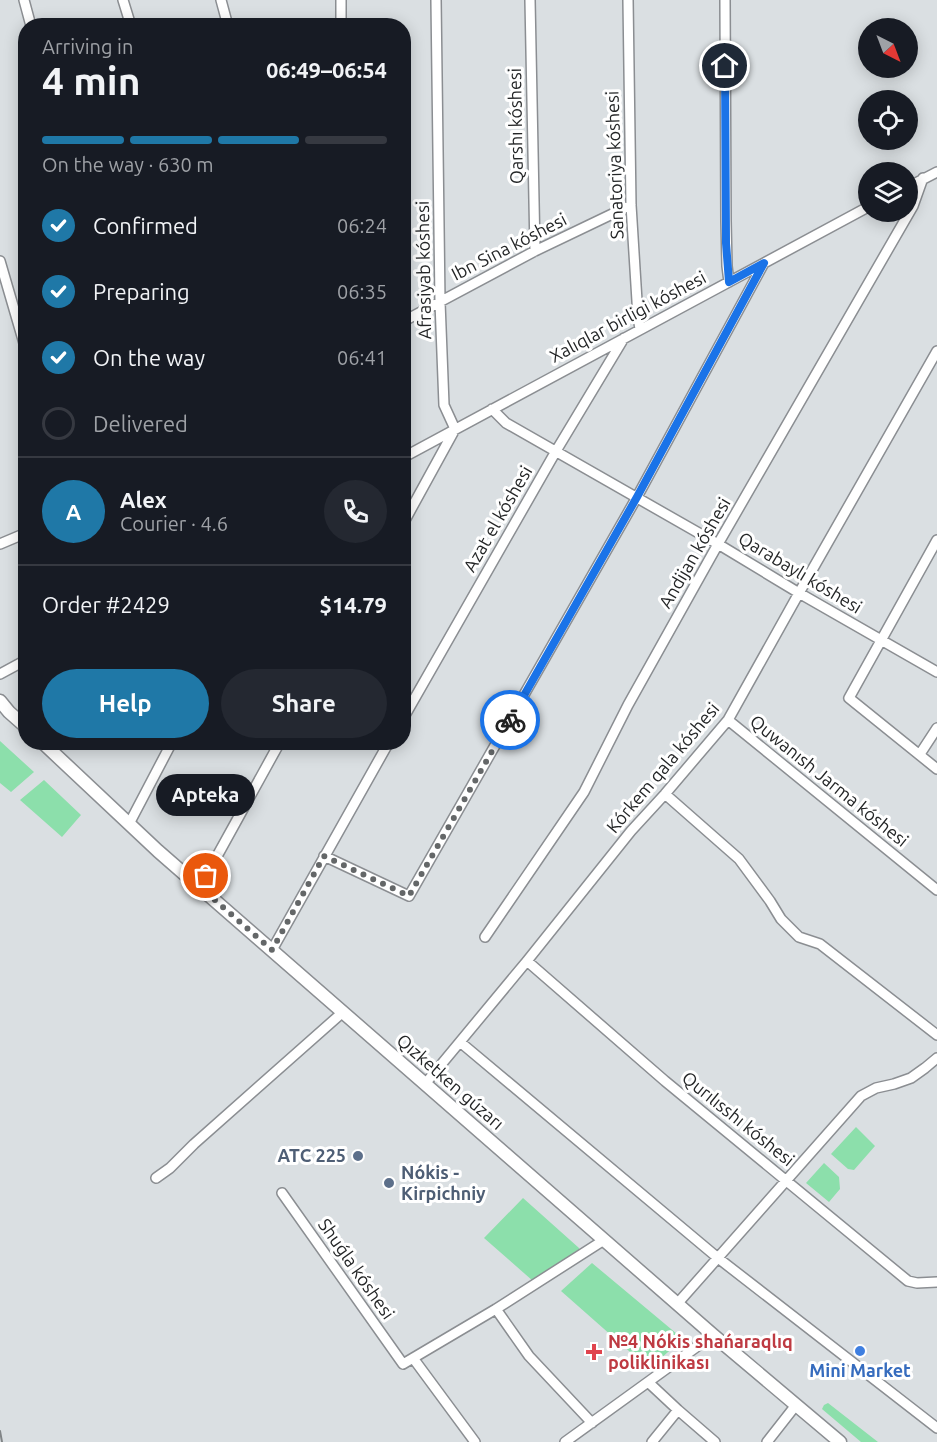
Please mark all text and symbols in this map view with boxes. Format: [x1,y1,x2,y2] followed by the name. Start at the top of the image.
[858,18,918,78] north arrow
[858,18,918,222] map controls
[42,35,133,58] text: Arriving in
[699,40,750,91] pin
[708,49,741,82] icon: home
[266,57,387,82] text: 06:49–06:54
[42,59,141,102] text: 4 min
[504,68,527,184] street label: Qarshı kóshesi
[601,90,627,240] street label: Sanatoriya kóshesi
[858,90,918,150] button: locate
[42,153,214,176] text: On the way · 630 m
[858,162,918,222] button: layers
[412,200,434,340] street label: Afrasiyab kóshesi
[448,208,569,284] street label: Ibn Sina kóshesi
[42,209,75,242] icon: check
[93,213,198,238] text: Confirmed
[337,214,387,237] text: 06:24
[546,266,709,366] street label: Xalıqlar birligi kóshesi
[42,275,75,308] icon: check
[93,279,190,304] text: Preparing
[337,280,387,303] text: 06:35
[42,341,75,374] icon: check
[93,345,205,370] text: On the way
[337,346,387,369] text: 06:41
[93,411,188,436] text: Delivered
[459,462,536,575] street label: Azat el kóshesi
[324,480,387,543] button: phone
[120,487,167,512] text: Alex
[654,494,734,611] street label: Andijan kóshesi
[66,499,81,524] text: A
[120,512,228,535] text: Courier · 4.6
[735,527,866,618] street label: Qarabaylı kóshesi
[42,592,170,617] text: Order #2429
[320,592,387,617] text: $14.79
[42,669,209,738] button: Help
[221,669,387,738] button: Share
[480,690,540,750] courier
[602,698,723,837] street label: Kórkem qala kóshesi
[494,704,527,737] icon: bike
[746,710,913,851] street label: Quwanısh Jarma kóshesi
[156,774,256,816] callout: Apteka
[172,783,239,806] text: Apteka
[180,850,231,901] pin
[189,859,222,892] icon: bag
[393,1029,508,1134] street label: Qızketken gúzarı
[678,1067,799,1170] street label: Qurılısshı kóshesi
[278,1145,346,1165] place label: АТС 225
[351,1149,365,1163] marker: АТС 225
[401,1162,486,1203] place label: Nókis - Kirpichniy
[382,1176,396,1190] marker: Nókis - Kirpichniy
[315,1214,399,1322] street label: Shuǵla kóshesi
[608,1331,793,1372] place label: №4 Nókis shańaraqlıq poliklinikası
[585,1343,603,1361] marker: №4 Nókis shańaraqlıq poliklinikası
[853,1344,867,1358] marker: Mini Market
[809,1360,911,1380] place label: Mini Market

